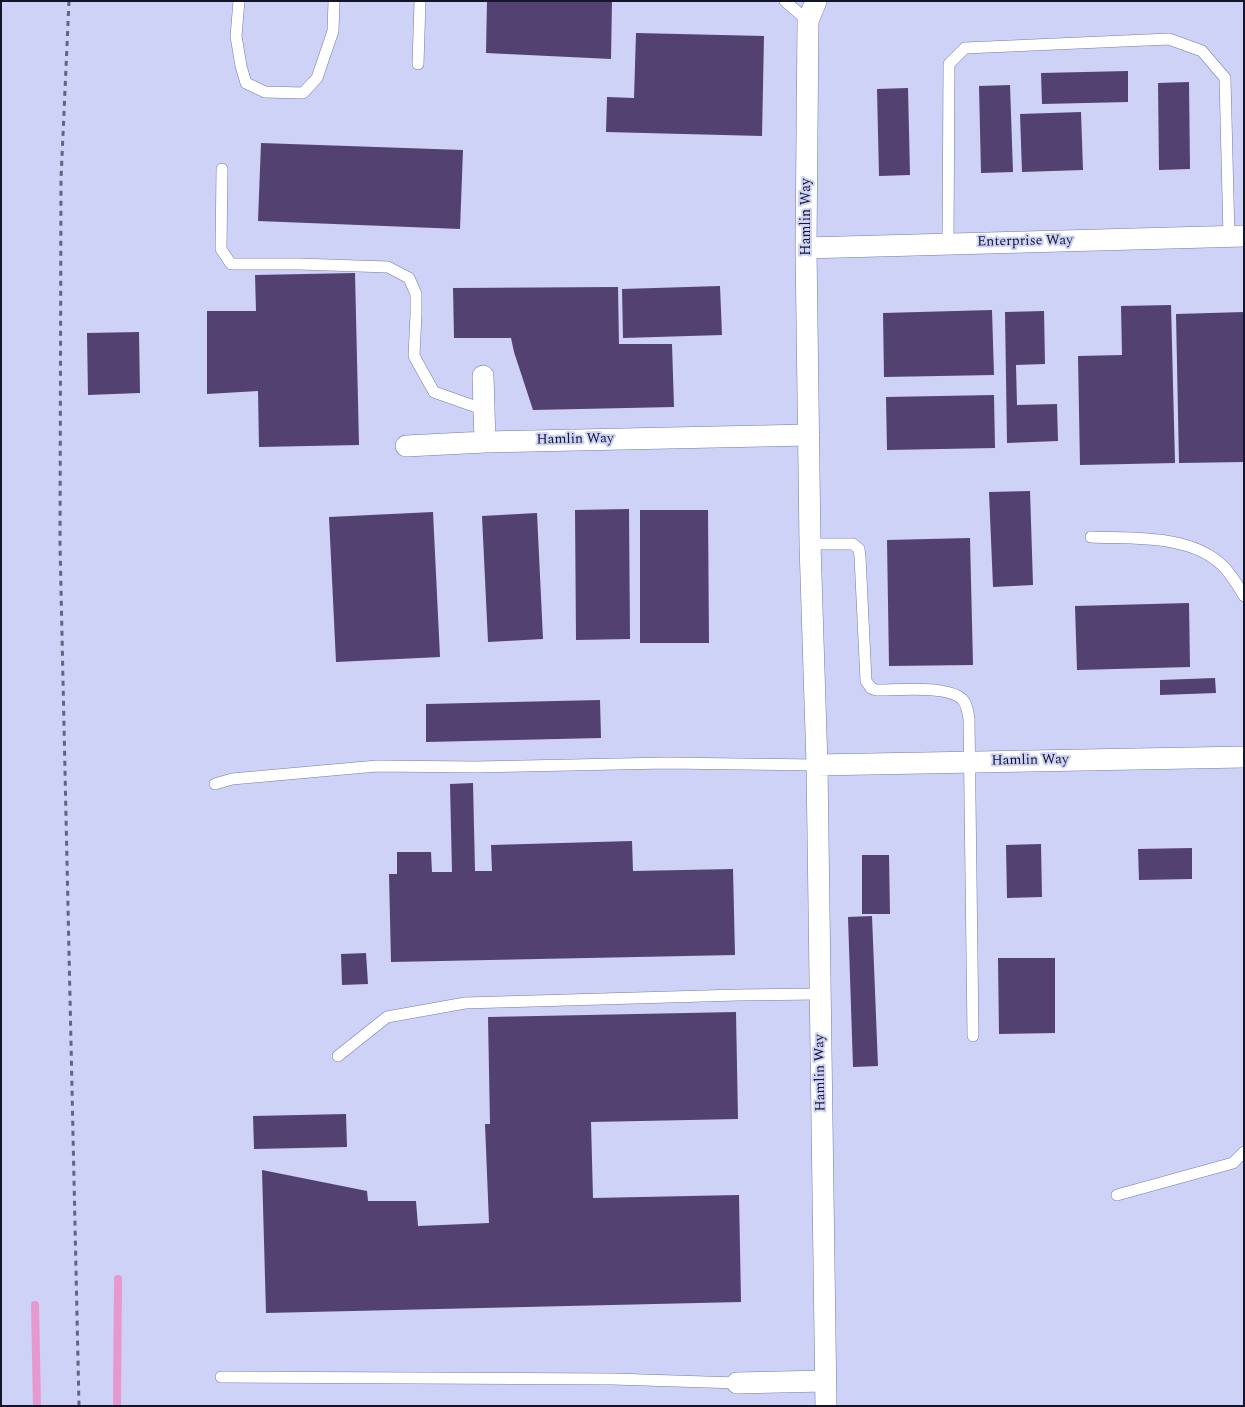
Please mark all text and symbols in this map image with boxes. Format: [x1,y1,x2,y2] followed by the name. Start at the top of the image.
[799,178,815,256] street label: Hamlin Way
[977,233,1073,251] street label: Enterprise Way
[536,431,614,449] street label: Hamlin Way
[991,752,1069,770] street label: Hamlin Way
[812,1034,830,1112] street label: Hamlin Way

